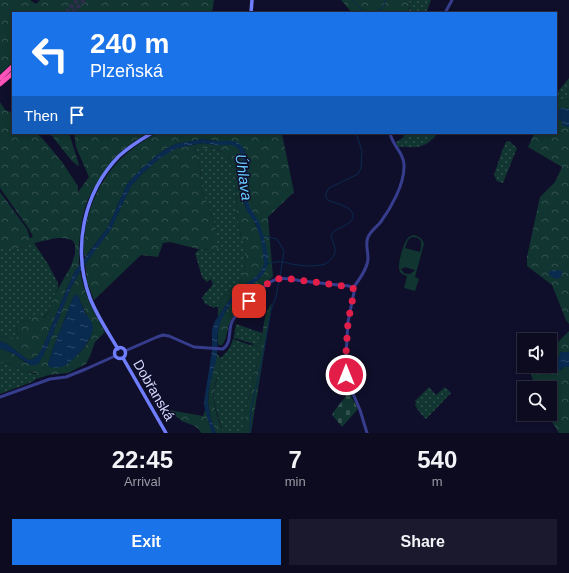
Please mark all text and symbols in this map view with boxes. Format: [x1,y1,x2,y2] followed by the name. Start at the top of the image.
[24,28,76,80] icon: left
[90,28,169,59] text: 240 m
[90,61,163,81] text: Plzeňská
[66,104,88,126] icon: arrive
[24,107,58,124] text: Then
[232,153,256,201] water label: Úhlava
[232,284,266,318] pin
[238,290,260,312] icon: arrive
[517,333,557,421] map controls
[517,333,557,373] button: sound
[325,354,367,396] position arrow
[130,357,178,424] street label: Dobřanská
[517,381,557,421] button: search
[112,446,173,473] text: 22:45
[288,446,302,473] text: 7
[417,446,457,473] text: 540
[124,474,161,489] text: Arrival
[285,474,306,489] text: min
[432,474,443,489] text: m
[12,519,281,565] button: Exit
[289,519,557,565] button: Share

